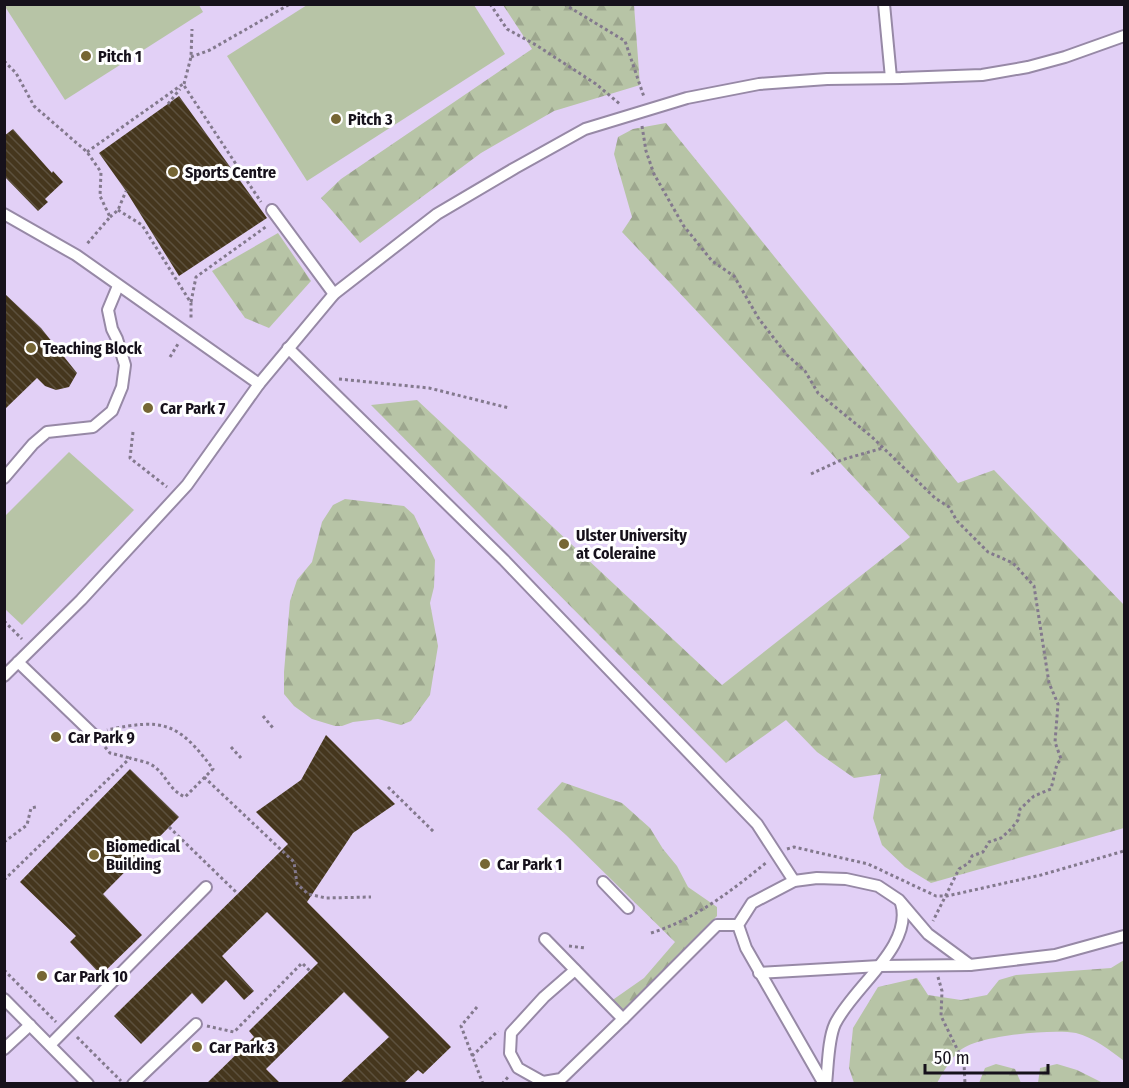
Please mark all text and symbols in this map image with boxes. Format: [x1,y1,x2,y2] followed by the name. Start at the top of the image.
[98,47,142,66] place label: Pitch 1
[79,49,93,63] marker: Pitch 1
[348,110,393,129] place label: Pitch 3
[329,112,343,126] marker: Pitch 3
[185,163,276,182] place label: Sports Centre
[166,165,180,179] marker: Sports Centre
[43,339,143,358] place label: Teaching Block
[24,341,38,355] marker: Teaching Block
[160,399,226,418] place label: Car Park 7
[141,401,155,415] marker: Car Park 7
[576,526,687,563] place label: Ulster University at Coleraine
[557,537,571,551] marker: Ulster University at Coleraine
[68,728,135,747] place label: Car Park 9
[49,730,63,744] marker: Car Park 9
[106,837,180,874] place label: Biomedical Building
[87,848,101,862] marker: Biomedical Building
[497,855,562,874] place label: Car Park 1
[478,857,492,871] marker: Car Park 1
[54,967,128,986] place label: Car Park 10
[35,969,49,983] marker: Car Park 10
[925,1037,1048,1075] scale bar
[209,1038,276,1057] place label: Car Park 3
[190,1040,204,1054] marker: Car Park 3
[934,1047,970,1069] text: 50 m

